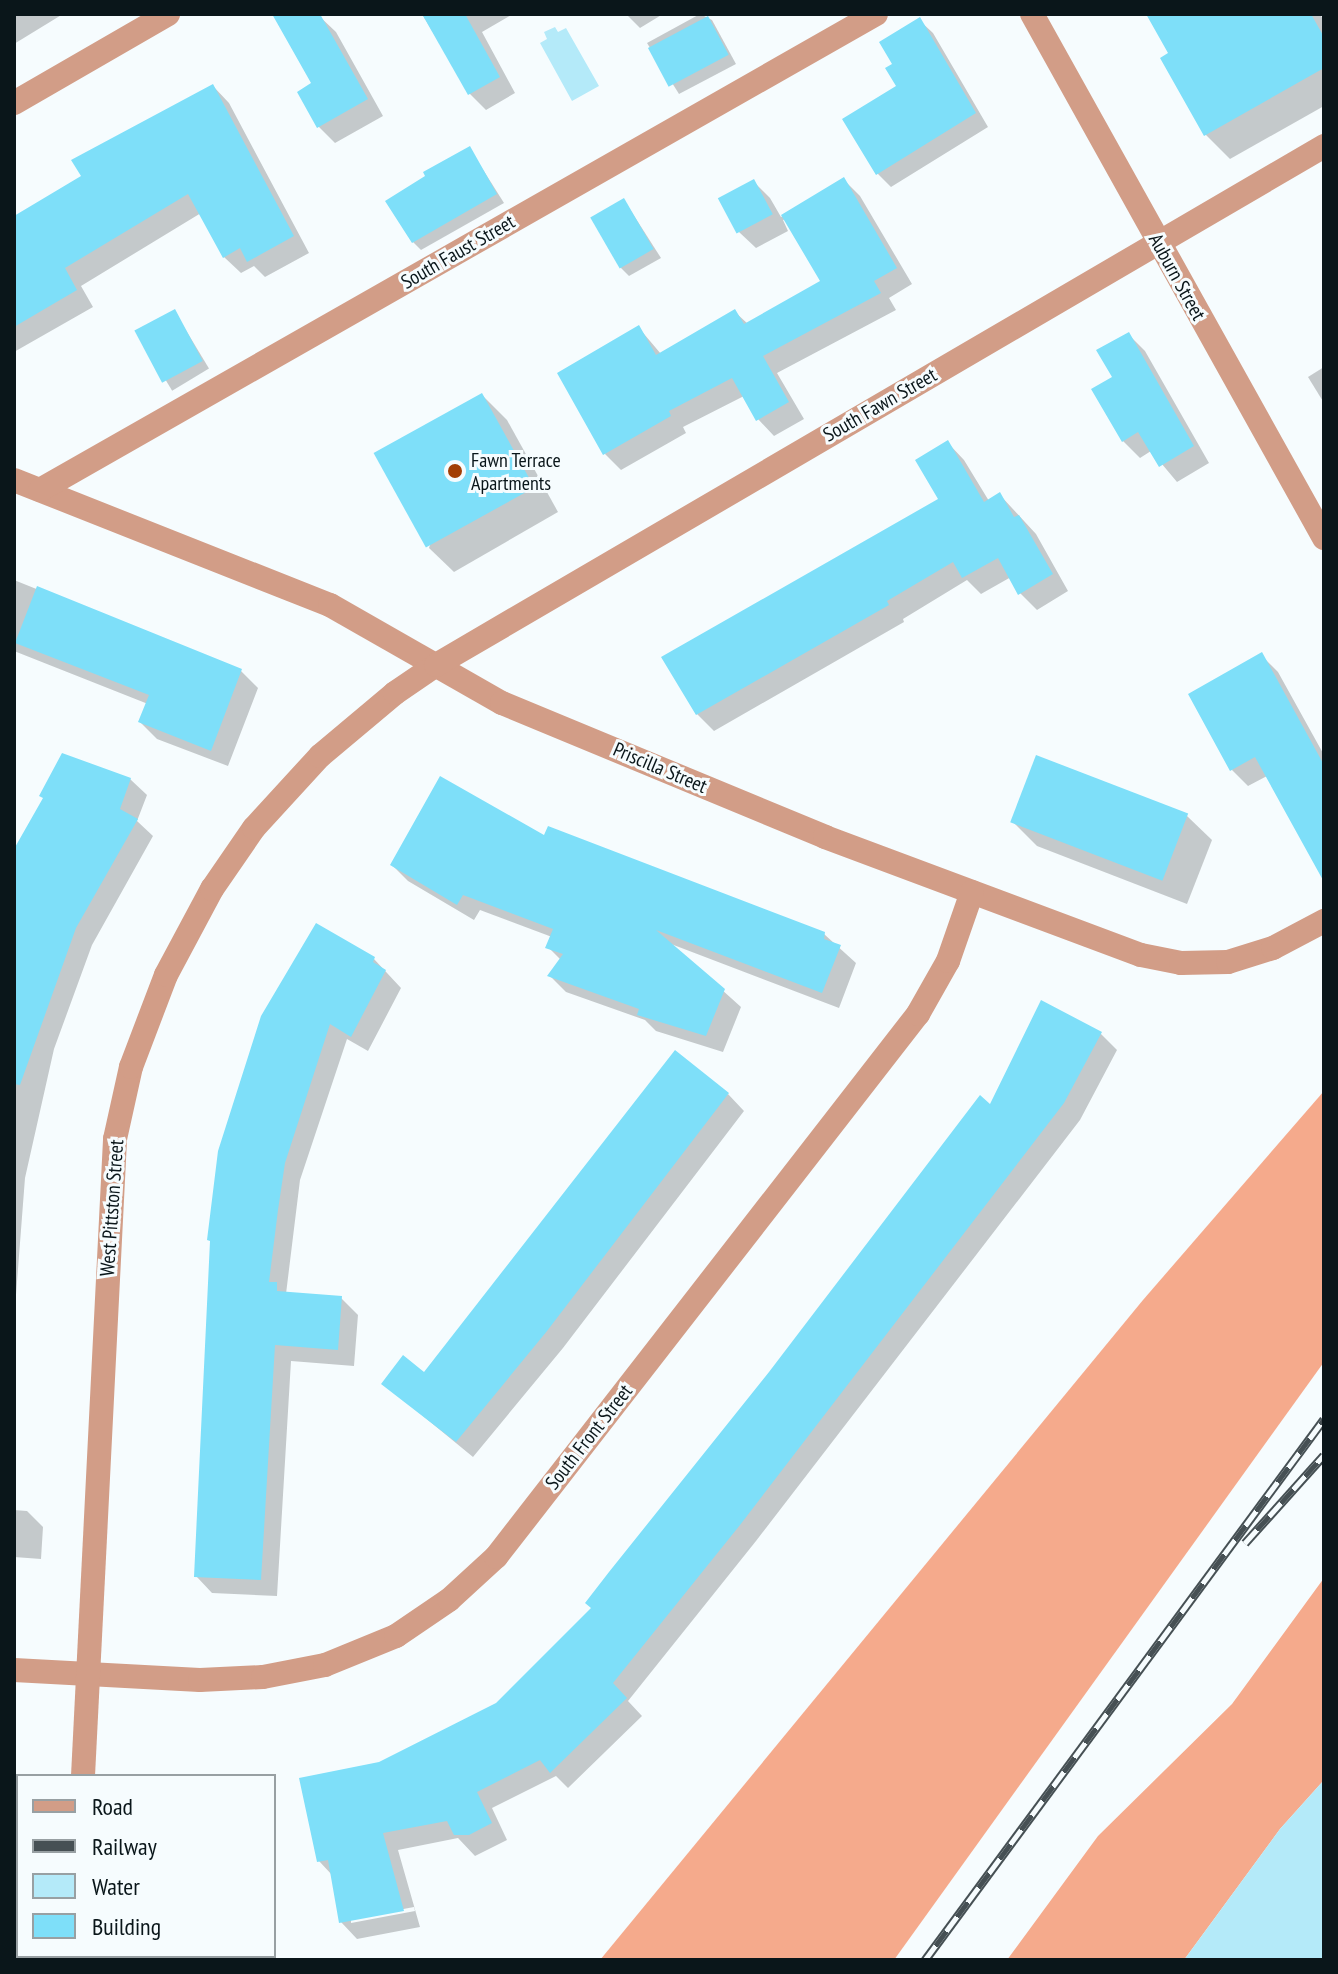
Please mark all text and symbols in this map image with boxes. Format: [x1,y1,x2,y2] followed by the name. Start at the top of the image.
[397,210,519,294] street label: South Faust Street
[1143,229,1211,325] street label: Auburn Street
[819,363,941,447] street label: South Fawn Street
[471,448,561,495] place label: Fawn Terrace Apartments
[446,462,464,480] marker: Fawn Terrace Apartments
[610,738,710,798] street label: Priscilla Street
[95,1139,129,1277] street label: West Pittston Street
[541,1380,637,1494] street label: South Front Street
[16,1774,276,1958] legend
[92,1791,133,1822] text: Road
[92,1831,157,1862] text: Railway
[92,1871,140,1902] text: Water
[92,1911,161,1942] text: Building

